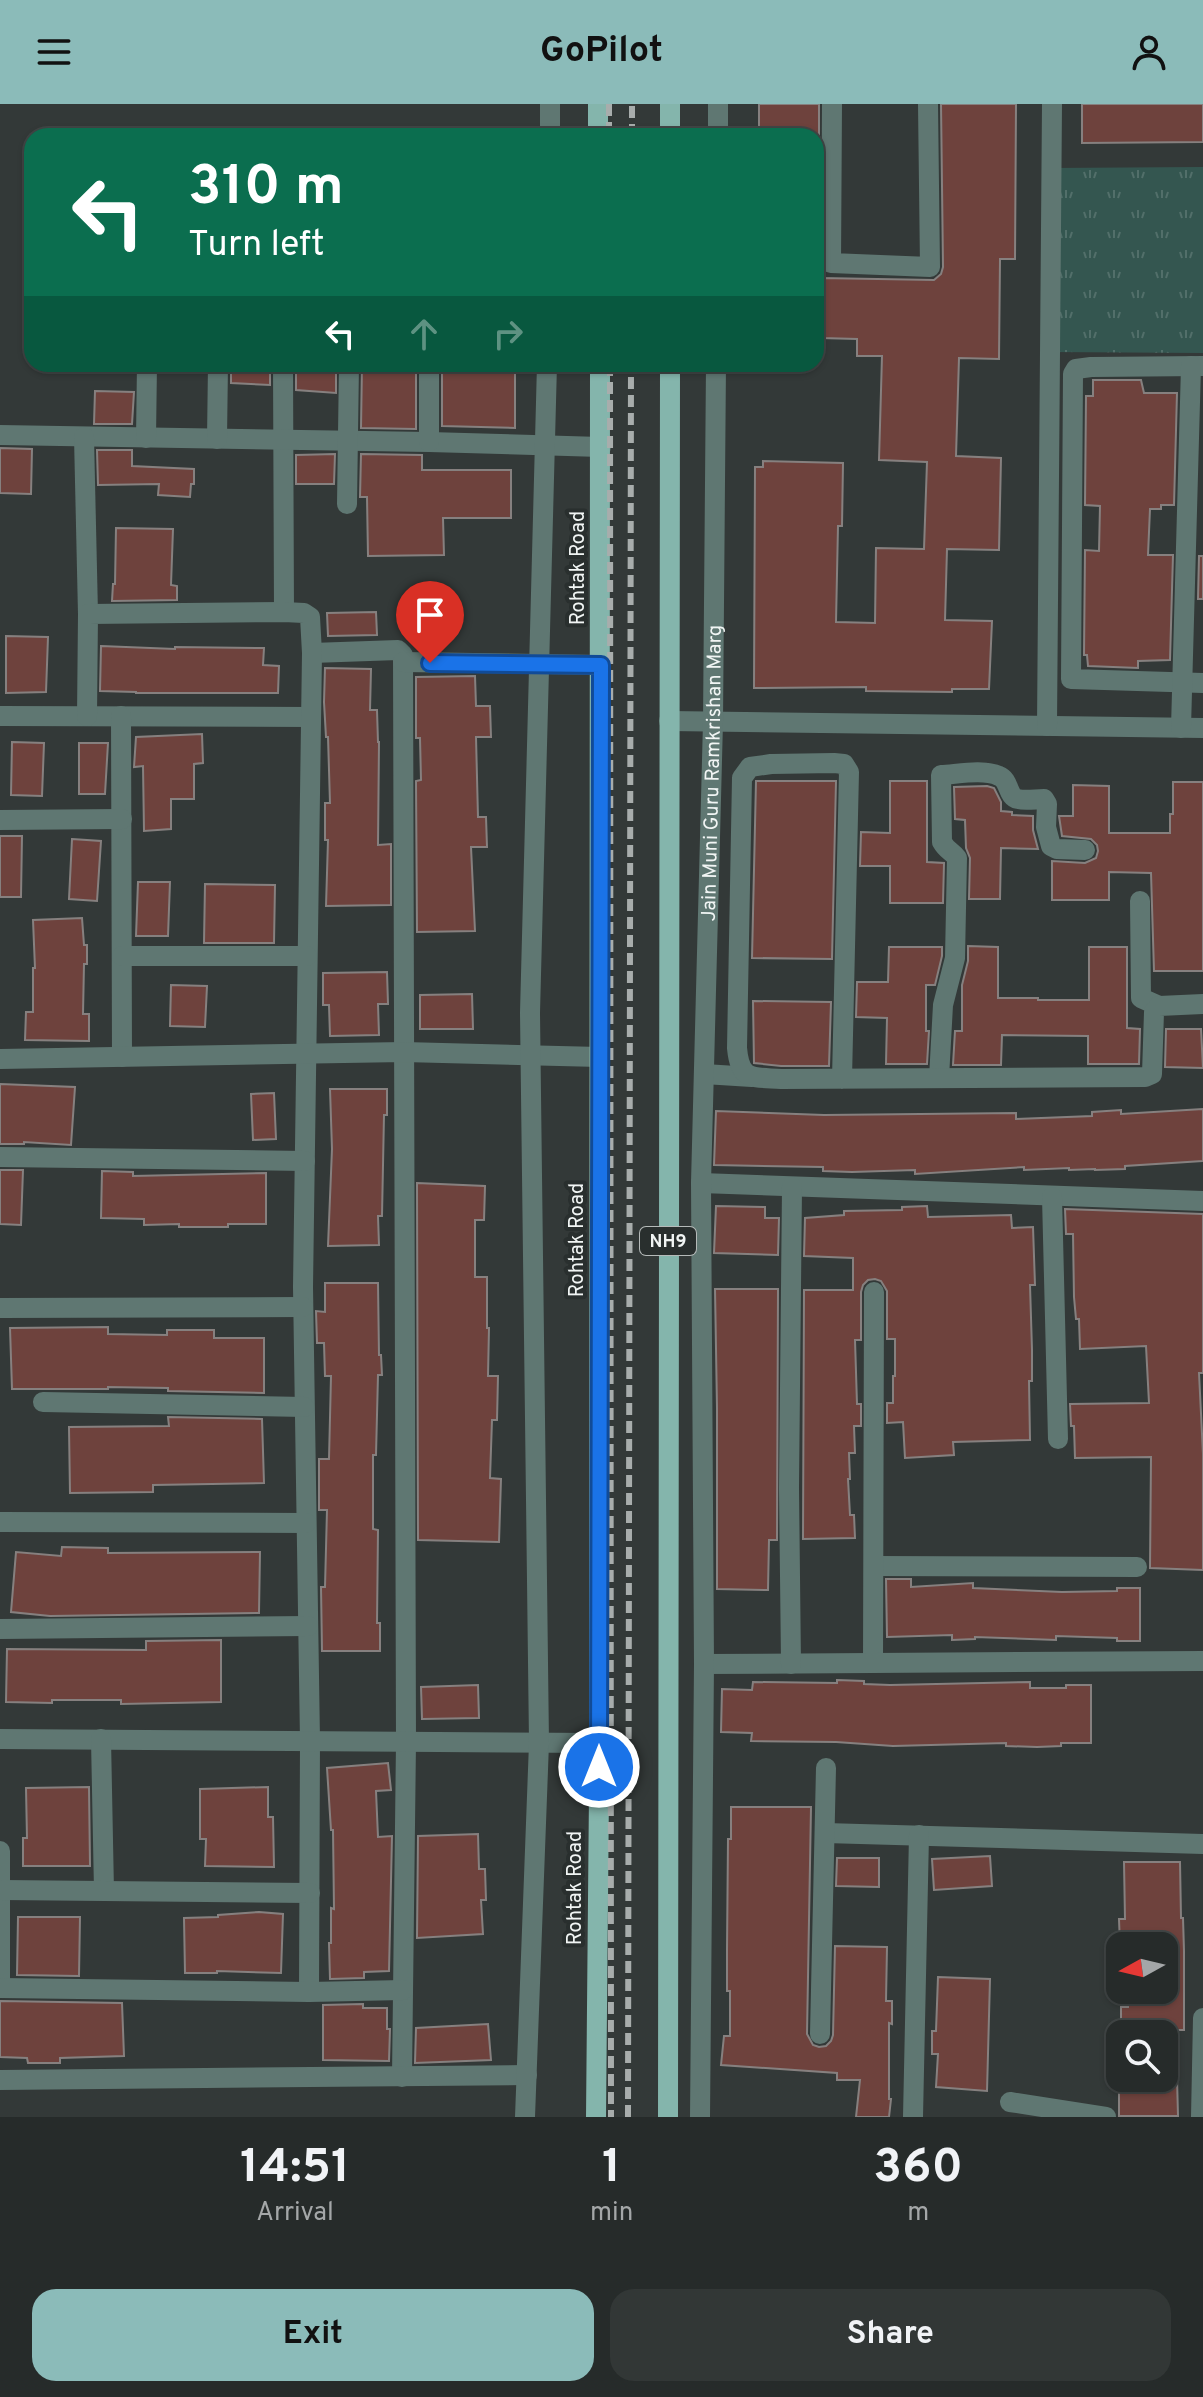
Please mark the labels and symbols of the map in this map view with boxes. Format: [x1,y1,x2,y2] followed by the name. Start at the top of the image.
[566,511,592,625] street label: Rohtak Road
[396,581,464,663] pin
[697,625,729,922] street label: Jain Muni Guru Ramkrishan Marg
[565,1183,591,1297] street label: Rohtak Road
[640,1227,696,1255] road number: NH9
[557,1725,641,1809] position arrow
[563,1831,589,1945] street label: Rohtak Road
[1106,1932,1178,2004] north arrow

